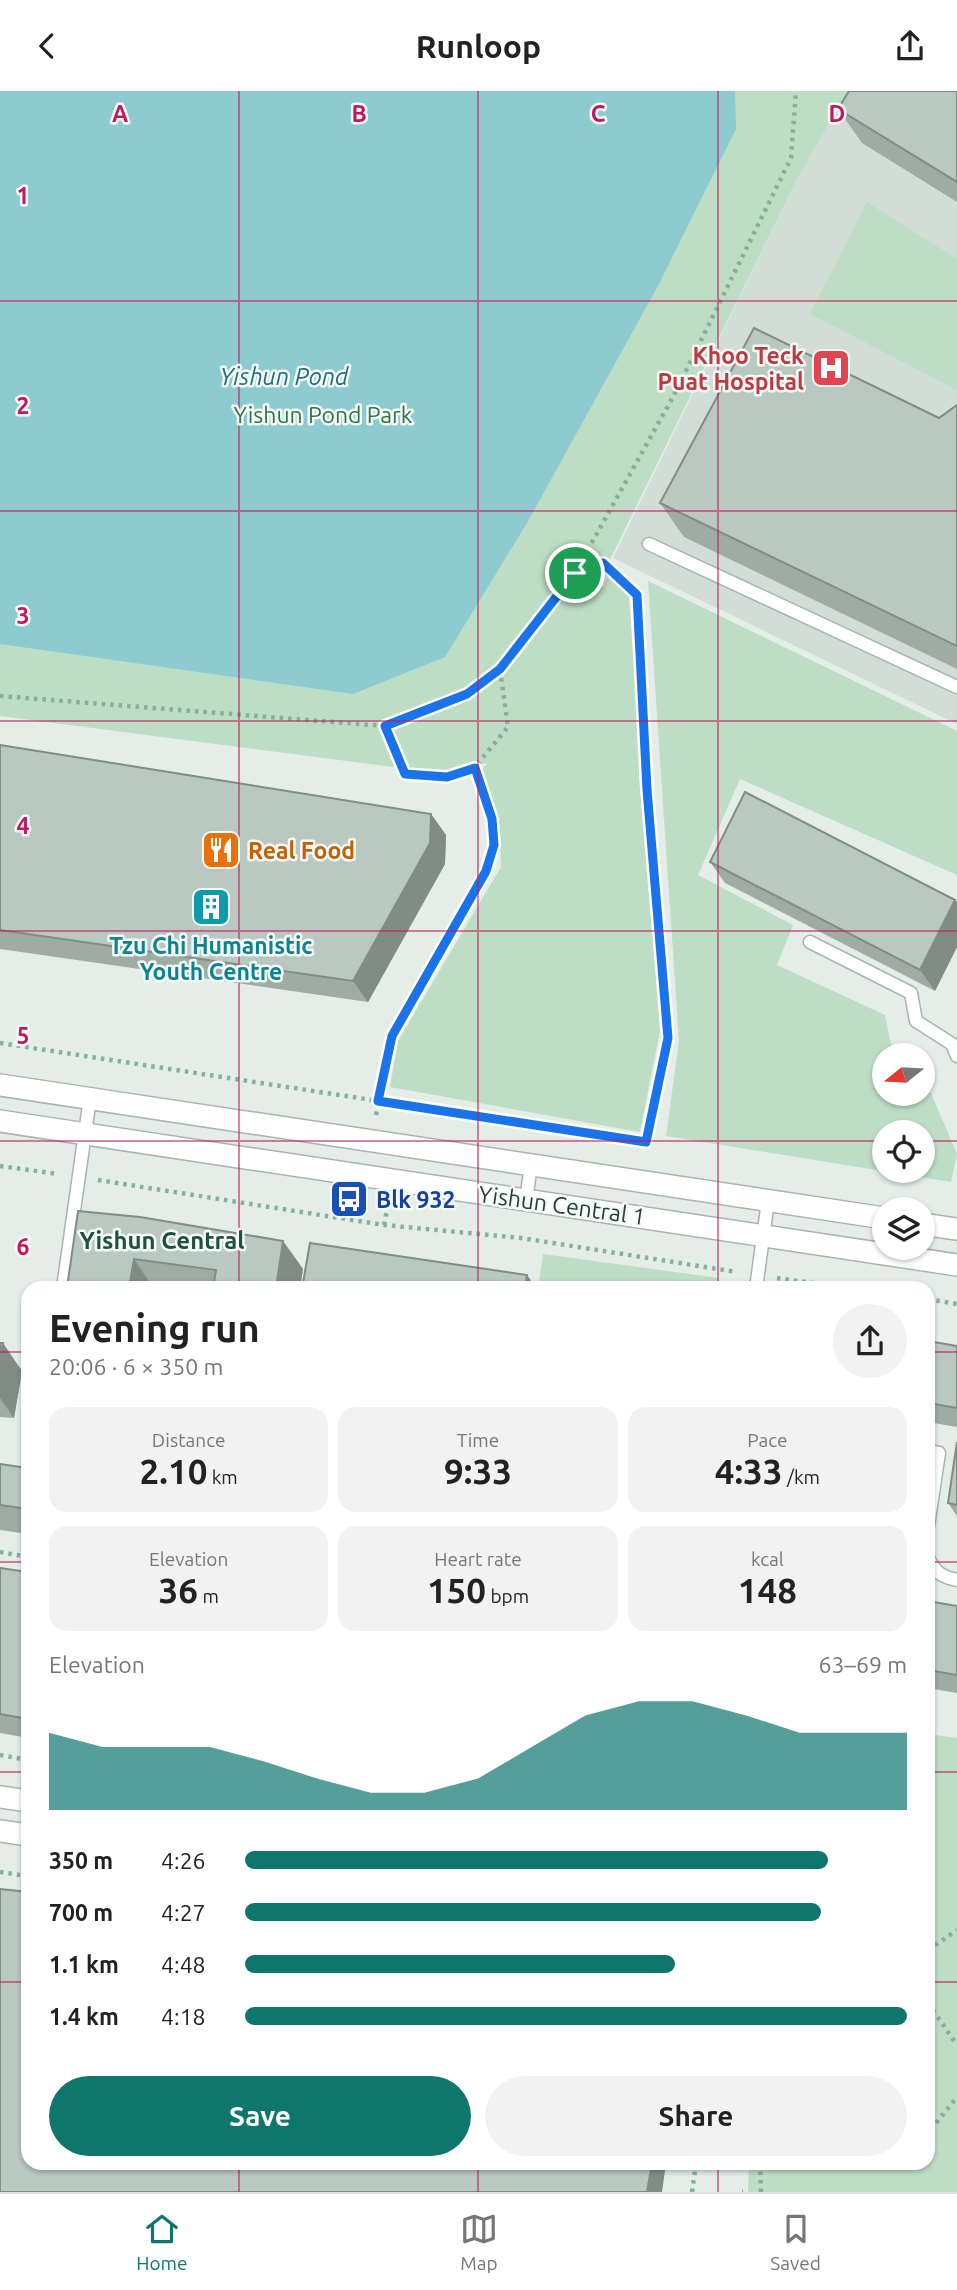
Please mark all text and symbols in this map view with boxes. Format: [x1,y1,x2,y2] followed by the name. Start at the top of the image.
[28,27,66,65] icon: back
[891,27,929,65] icon: share
[416,28,541,64] text: Runloop
[112,101,128,126] text: A
[351,101,367,126] text: B
[591,101,606,126] text: C
[829,101,845,126] text: D
[17,183,29,208] text: 1
[658,343,804,394] place label: Khoo Teck Puat Hospital
[810,347,852,389] hospital icon: Khoo Teck Puat Hospital
[220,363,349,390] water label: Yishun Pond
[17,393,29,418] text: 2
[234,402,413,427] park label: Yishun Pond Park
[545,543,605,603] pin
[556,554,594,592] icon: arrive
[17,603,29,628] text: 3
[17,813,30,838] text: 4
[200,829,242,871] restaurant icon: Real Food
[248,838,355,863] place label: Real Food
[190,886,232,928] building icon: Tzu Chi Humanistic Youth Centre
[109,933,313,984] place label: Tzu Chi Humanistic Youth Centre
[17,1023,29,1048] text: 5
[872,1043,934,1106] north arrow
[872,1043,935,1260] map controls
[872,1120,935,1183] button: locate
[328,1178,370,1220] bus stop icon: Blk 932
[477,1181,647,1229] street label: Yishun Central 1
[376,1187,456,1212] place label: Blk 932
[872,1197,935,1260] button: layers
[79,1227,245,1254] district label: Yishun Central
[17,1234,30,1259] text: 6
[833,1304,907,1378] button: share
[49,1307,260,1349] text: Evening run
[49,1354,223,1379] text: 20:06 · 6 × 350 m
[152,1429,225,1451] text: Distance
[457,1429,499,1451] text: Time
[747,1429,787,1451] text: Pace
[140,1451,207,1491] text: 2.10
[444,1451,512,1491] text: 9:33
[715,1451,783,1491] text: 4:33
[207,1466,238,1488] text: km
[783,1466,820,1488] text: /km
[149,1548,228,1570] text: Elevation
[434,1548,522,1570] text: Heart rate
[751,1548,784,1570] text: kcal
[159,1570,198,1610] text: 36
[427,1570,486,1610] text: 150
[738,1570,797,1610] text: 148
[198,1585,219,1607] text: m
[486,1585,529,1607] text: bpm
[49,1652,145,1677] text: Elevation
[819,1652,907,1677] text: 63–69 m
[49,1848,113,1873] text: 350 m
[161,1848,206,1873] text: 4:26
[49,1900,113,1925] text: 700 m
[161,1900,206,1925] text: 4:27
[49,1952,119,1977] text: 1.1 km
[161,1952,206,1977] text: 4:48
[49,2004,119,2029] text: 1.4 km
[161,2004,206,2029] text: 4:18
[49,2076,471,2156] button: Save
[485,2076,907,2156] button: Share
[136,2210,187,2274] tab: Home
[460,2210,498,2274] tab: Map
[770,2210,821,2274] tab: Saved

